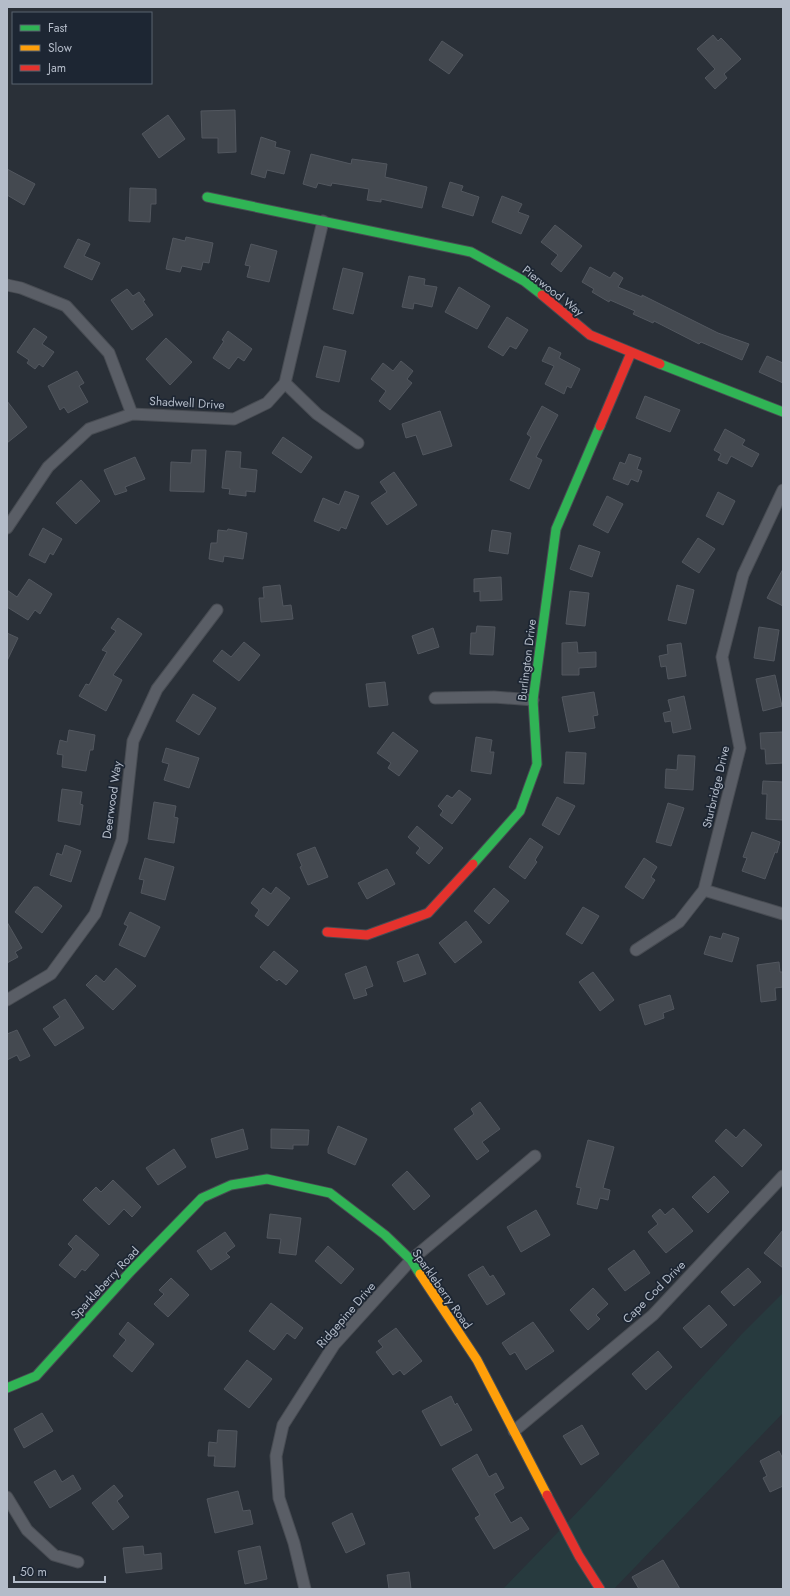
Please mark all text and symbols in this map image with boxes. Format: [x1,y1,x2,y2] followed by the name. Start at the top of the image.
[12,12,152,84] legend
[48,19,67,37] text: Fast
[48,39,73,57] text: Slow
[46,59,66,77] text: Jam
[518,261,588,321] street label: Pierwood Way
[149,392,225,414] street label: Shadwell Drive
[513,618,541,702] street label: Burlington Drive
[698,744,734,830] street label: Sturbridge Drive
[98,759,126,840] street label: Deerwood Way
[66,1243,144,1323] street label: Sparkleberry Road
[408,1245,476,1333] street label: Sparkleberry Road
[618,1256,690,1328] street label: Cape Cod Drive
[312,1278,380,1352] street label: Ridgepine Drive
[14,1558,105,1584] scale bar
[20,1563,47,1581] text: 50 m

